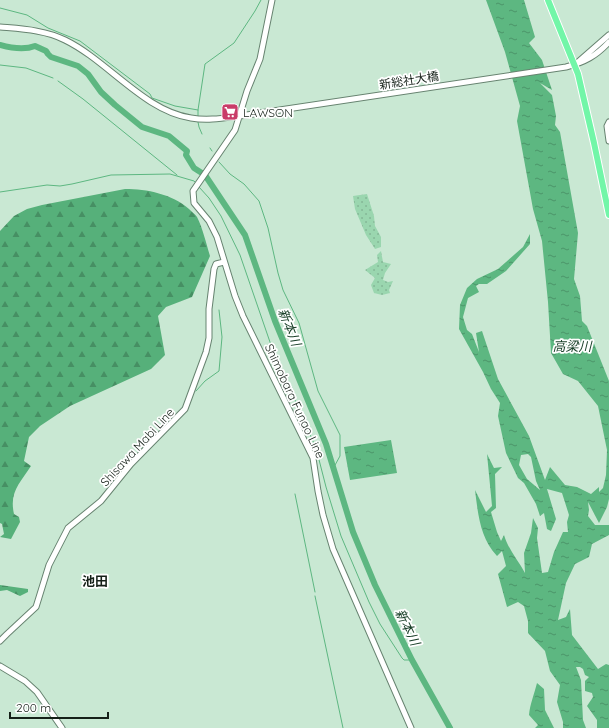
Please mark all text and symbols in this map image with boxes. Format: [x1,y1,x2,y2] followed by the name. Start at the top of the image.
[378,68,440,92] street label: 新総社大橋
[220,102,240,122] supermarket icon: LAWSON
[243,105,293,120] place label: LAWSON
[275,306,305,350] water label: 新本川
[552,338,593,354] water label: 高梁川
[262,341,328,461] street label: Shimobara Funao Line
[97,405,177,489] street label: Shisawa Mabi Line
[82,573,108,589] district label: 池田
[392,606,425,650] water label: 新本川
[10,694,108,720] scale bar
[16,700,51,715] text: 200 m

